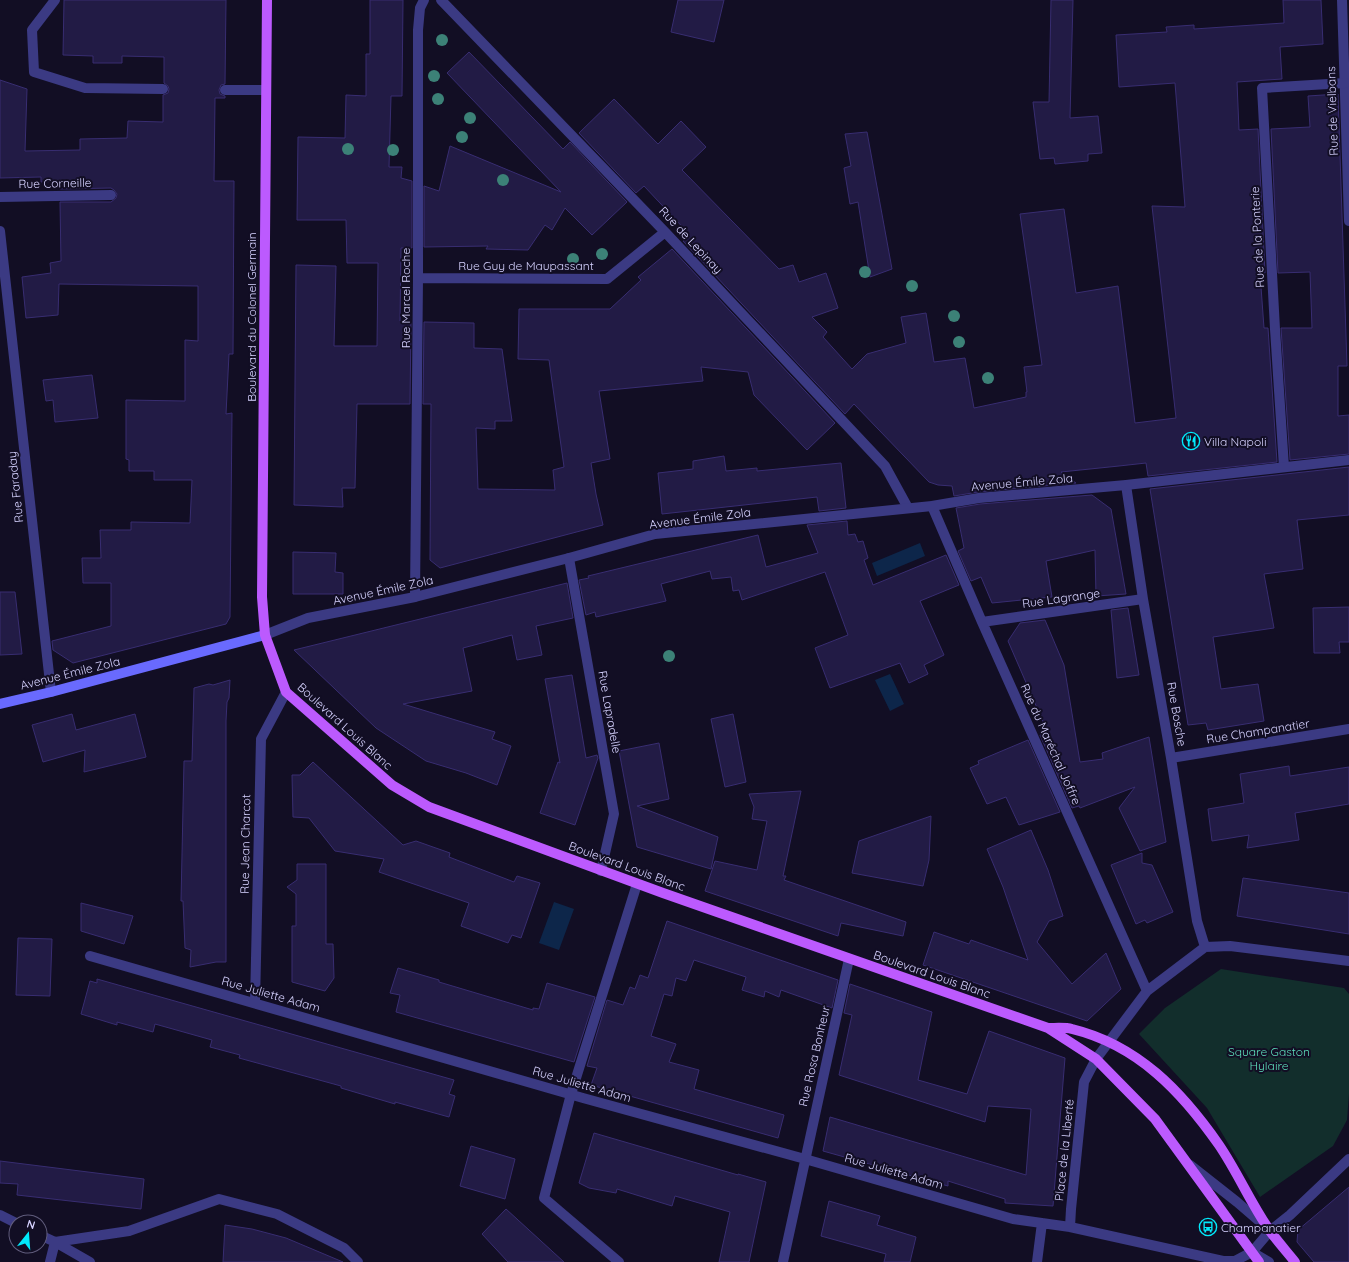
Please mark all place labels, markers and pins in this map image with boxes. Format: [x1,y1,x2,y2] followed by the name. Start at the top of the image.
[1181,431,1201,451] restaurant icon: Villa Napoli
[1204,434,1266,449] place label: Villa Napoli
[1198,1217,1218,1237] bus stop icon: Champanatier
[1221,1220,1301,1235] place label: Champanatier

